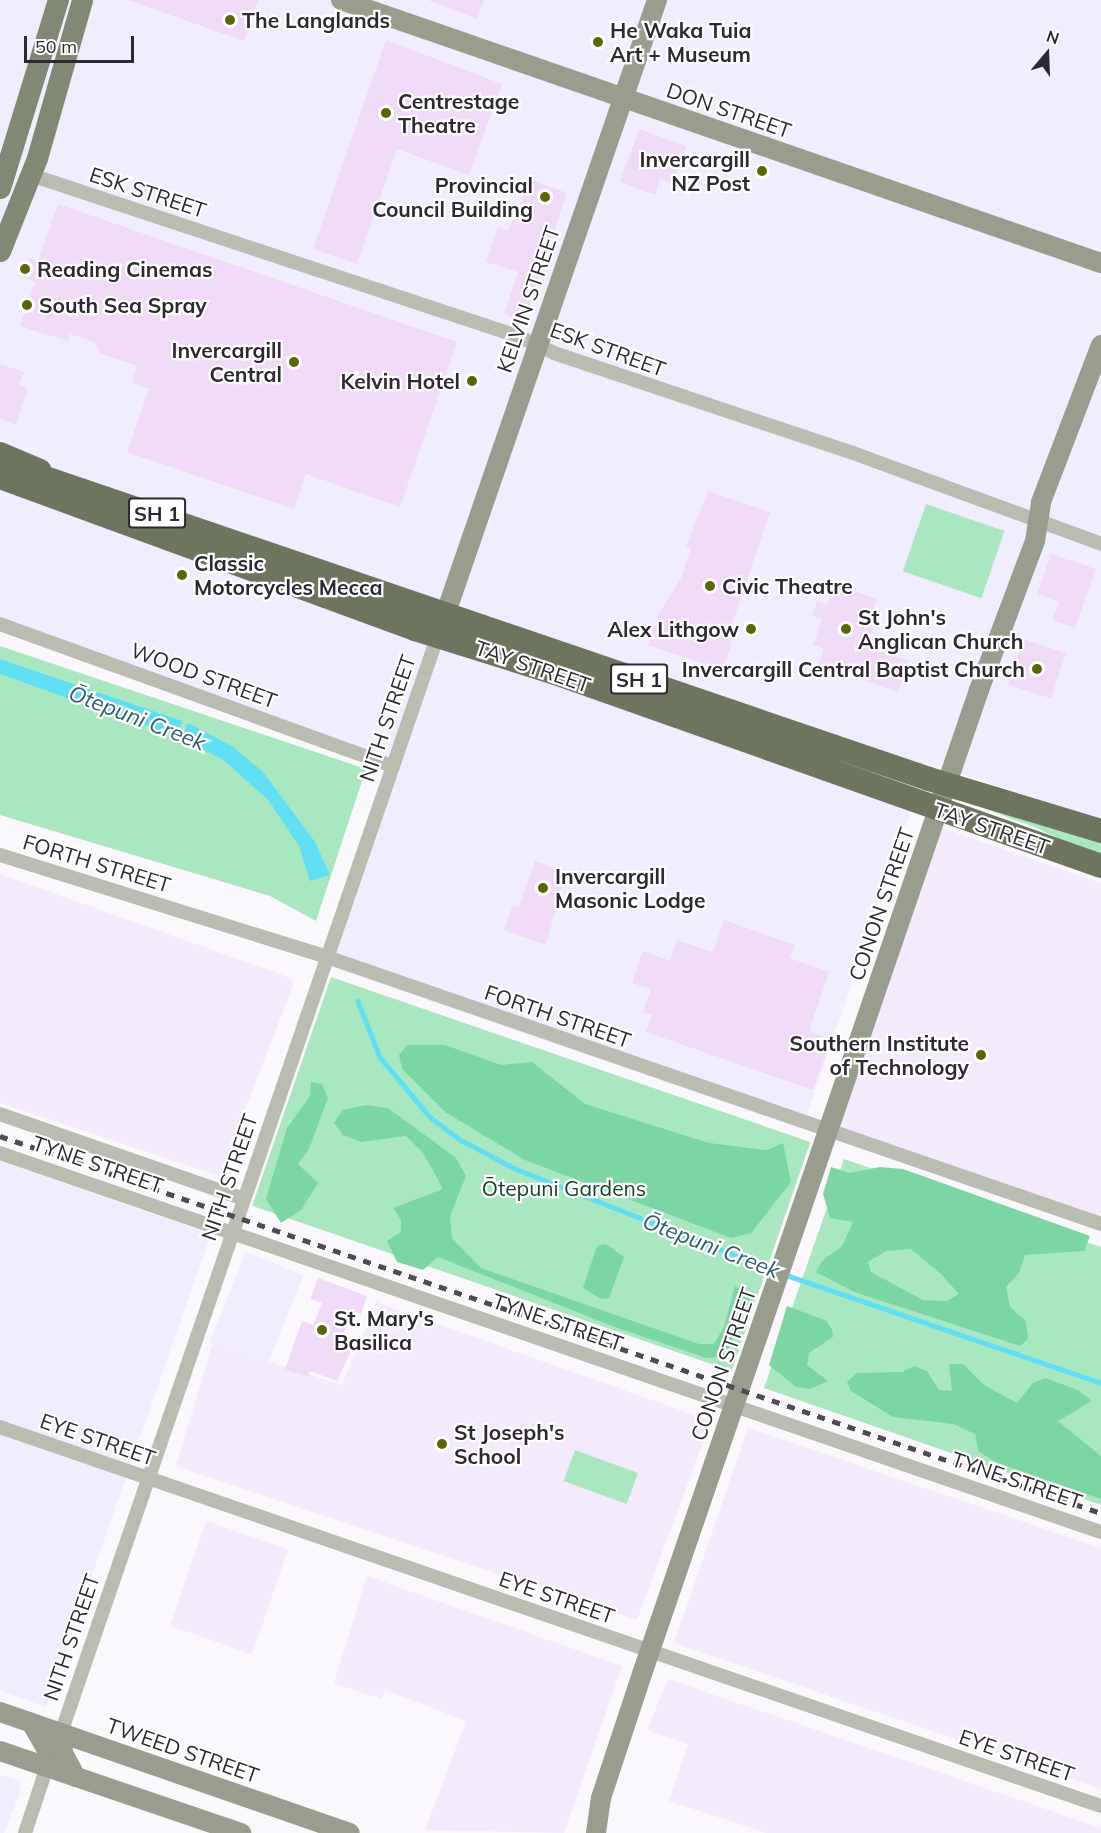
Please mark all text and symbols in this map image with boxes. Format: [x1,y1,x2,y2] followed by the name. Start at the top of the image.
[242,7,390,33] place label: The Langlands
[223,13,237,27] marker: The Langlands
[610,17,752,67] place label: He Waka Tuia Art + Museum
[27,24,136,62] scale bar
[1017,24,1077,84] north arrow
[1044,26,1062,48] text: N
[35,35,77,58] text: 50 m
[591,35,605,49] marker: He Waka Tuia Art + Museum
[663,77,795,143] street label: DON STREET
[398,88,519,138] place label: Centrestage Theatre
[379,106,393,120] marker: Centrestage Theatre
[640,146,750,196] place label: Invercargill NZ Post
[87,161,209,223] street label: ESK STREET
[755,164,769,178] marker: Invercargill NZ Post
[372,172,533,222] place label: Provincial Council Building
[538,190,552,204] marker: Provincial Council Building
[491,222,565,376] street label: KELVIN STREET
[37,256,212,282] place label: Reading Cinemas
[18,262,32,276] marker: Reading Cinemas
[39,292,207,318] place label: South Sea Spray
[20,298,34,312] marker: South Sea Spray
[547,316,669,382] street label: ESK STREET
[172,337,282,387] place label: Invercargill Central
[287,355,301,369] marker: Invercargill Central
[341,368,460,394] place label: Kelvin Hotel
[465,374,479,388] marker: Kelvin Hotel
[127,496,187,530] road number: SH 1
[194,550,382,600] place label: Classic Motorcycles Mecca
[175,568,189,582] marker: Classic Motorcycles Mecca
[722,573,853,599] place label: Civic Theatre
[703,579,717,593] marker: Civic Theatre
[858,604,1023,654] place label: St John's Anglican Church
[607,616,739,642] place label: Alex Lithgow
[744,622,758,636] marker: Alex Lithgow
[839,622,853,636] marker: St John's Anglican Church
[472,634,594,698] street label: TAY STREET
[127,637,281,713] street label: WOOD STREET
[354,651,420,785] street label: NITH STREET
[682,656,1025,682] place label: Invercargill Central Baptist Church
[609,662,669,696] road number: SH 1
[1030,662,1044,676] marker: Invercargill Central Baptist Church
[65,680,209,756] water label: Ōtepuni Creek
[931,796,1053,860] street label: TAY STREET
[843,824,919,984] street label: CONON STREET
[20,829,174,897] street label: FORTH STREET
[555,863,705,913] place label: Invercargill Masonic Lodge
[536,881,550,895] marker: Invercargill Masonic Lodge
[482,979,634,1053] street label: FORTH STREET
[789,1030,969,1080] place label: Southern Institute of Technology
[974,1048,988,1062] marker: Southern Institute of Technology
[196,1110,262,1244] street label: NITH STREET
[29,1130,167,1198] street label: TYNE STREET
[482,1175,646,1201] park label: Ōtepuni Gardens
[639,1208,783,1284] water label: Ōtepuni Creek
[685,1284,761,1444] street label: CONON STREET
[489,1288,627,1356] street label: TYNE STREET
[334,1305,434,1355] place label: St. Mary's Basilica
[315,1323,329,1337] marker: St. Mary's Basilica
[37,1408,159,1470] street label: EYE STREET
[454,1419,565,1469] place label: St Joseph's School
[435,1437,449,1451] marker: St Joseph's School
[948,1446,1086,1514] street label: TYNE STREET
[496,1566,618,1628] street label: EYE STREET
[38,1570,104,1704] street label: NITH STREET
[104,1712,262,1788] street label: TWEED STREET
[956,1724,1078,1786] street label: EYE STREET

